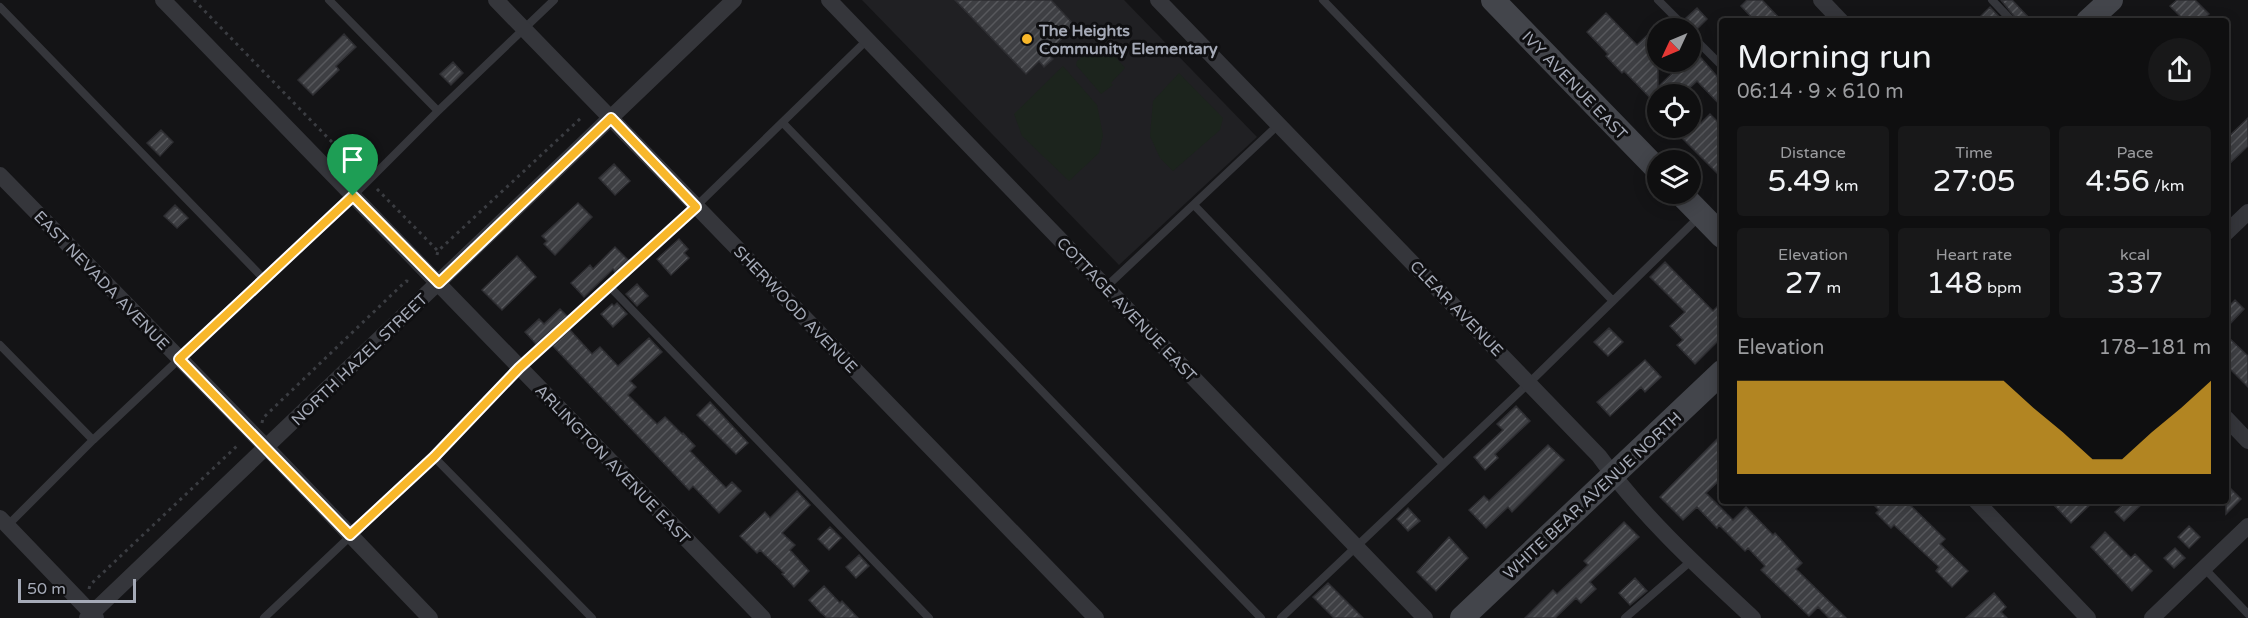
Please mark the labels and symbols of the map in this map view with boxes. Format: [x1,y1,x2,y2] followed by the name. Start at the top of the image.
[1647,18,1701,72] north arrow
[1038,21,1218,59] place label: The Heights Community Elementary
[1517,27,1631,144] street label: IVY AVENUE EAST
[1020,32,1034,46] marker: The Heights Community Elementary
[327,134,378,196] pin
[29,207,173,355] street label: EAST NEVADA AVENUE
[1052,233,1201,386] street label: COTTAGE AVENUE EAST
[729,242,861,378] street label: SHERWOOD AVENUE
[1405,257,1507,361] street label: CLEAR AVENUE
[287,289,432,430] street label: NORTH HAZEL STREET
[531,381,694,549] street label: ARLINGTON AVENUE EAST
[1499,408,1686,584] street label: WHITE BEAR AVENUE NORTH
[18,576,136,604] scale bar

